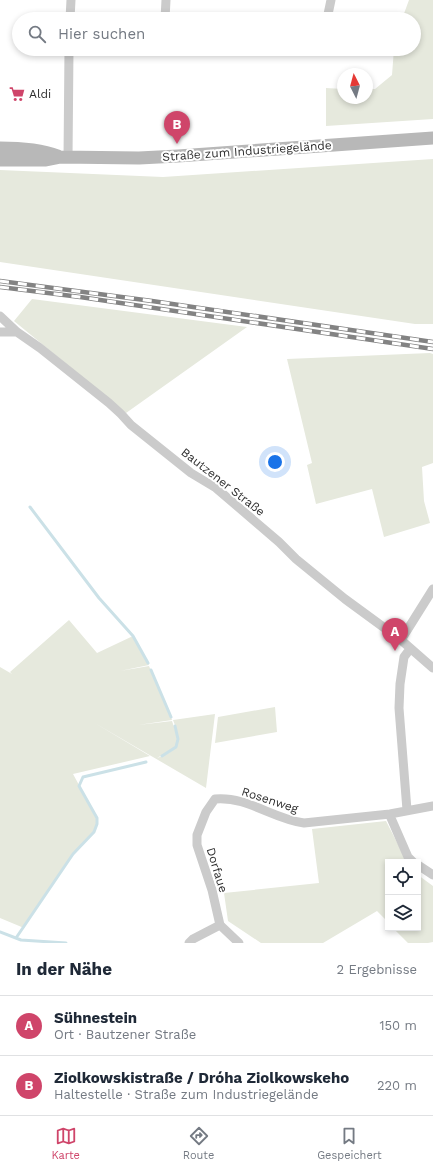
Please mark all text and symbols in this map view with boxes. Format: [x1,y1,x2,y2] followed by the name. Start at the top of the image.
[12,12,421,56] search box
[26,23,48,45] icon: search
[58,25,145,43] text: Hier suchen
[337,68,373,104] north arrow
[8,85,26,103] supermarket icon: Aldi
[29,87,51,101] place label: Aldi
[164,111,190,144] pin: B
[162,138,332,164] street label: Straße zum Industriegelände
[179,445,268,519] street label: Bautzener Straße
[265,452,285,472] your location
[382,618,408,651] pin: A
[240,784,301,816] street label: Rosenweg
[204,846,230,894] street label: Dorfaue
[385,859,421,931] map controls
[385,859,421,895] button: locate
[385,895,421,931] button: layers
[16,959,112,979] text: In der Nähe
[336,962,417,977] text: 2 Ergebnisse
[54,1009,137,1027] text: Sühnestein
[25,1018,33,1033] text: A
[379,1018,417,1033] text: 150 m
[54,1027,196,1042] text: Ort · Bautzener Straße
[54,1069,349,1087] text: Ziolkowskistraße / Dróha Ziolkowskeho
[25,1078,33,1093] text: B
[377,1078,417,1093] text: 220 m
[54,1087,319,1102] text: Haltestelle · Straße zum Industriegelände
[51,1125,80,1162] tab: Karte
[183,1125,214,1162] tab: Route
[317,1125,382,1162] tab: Gespeichert

